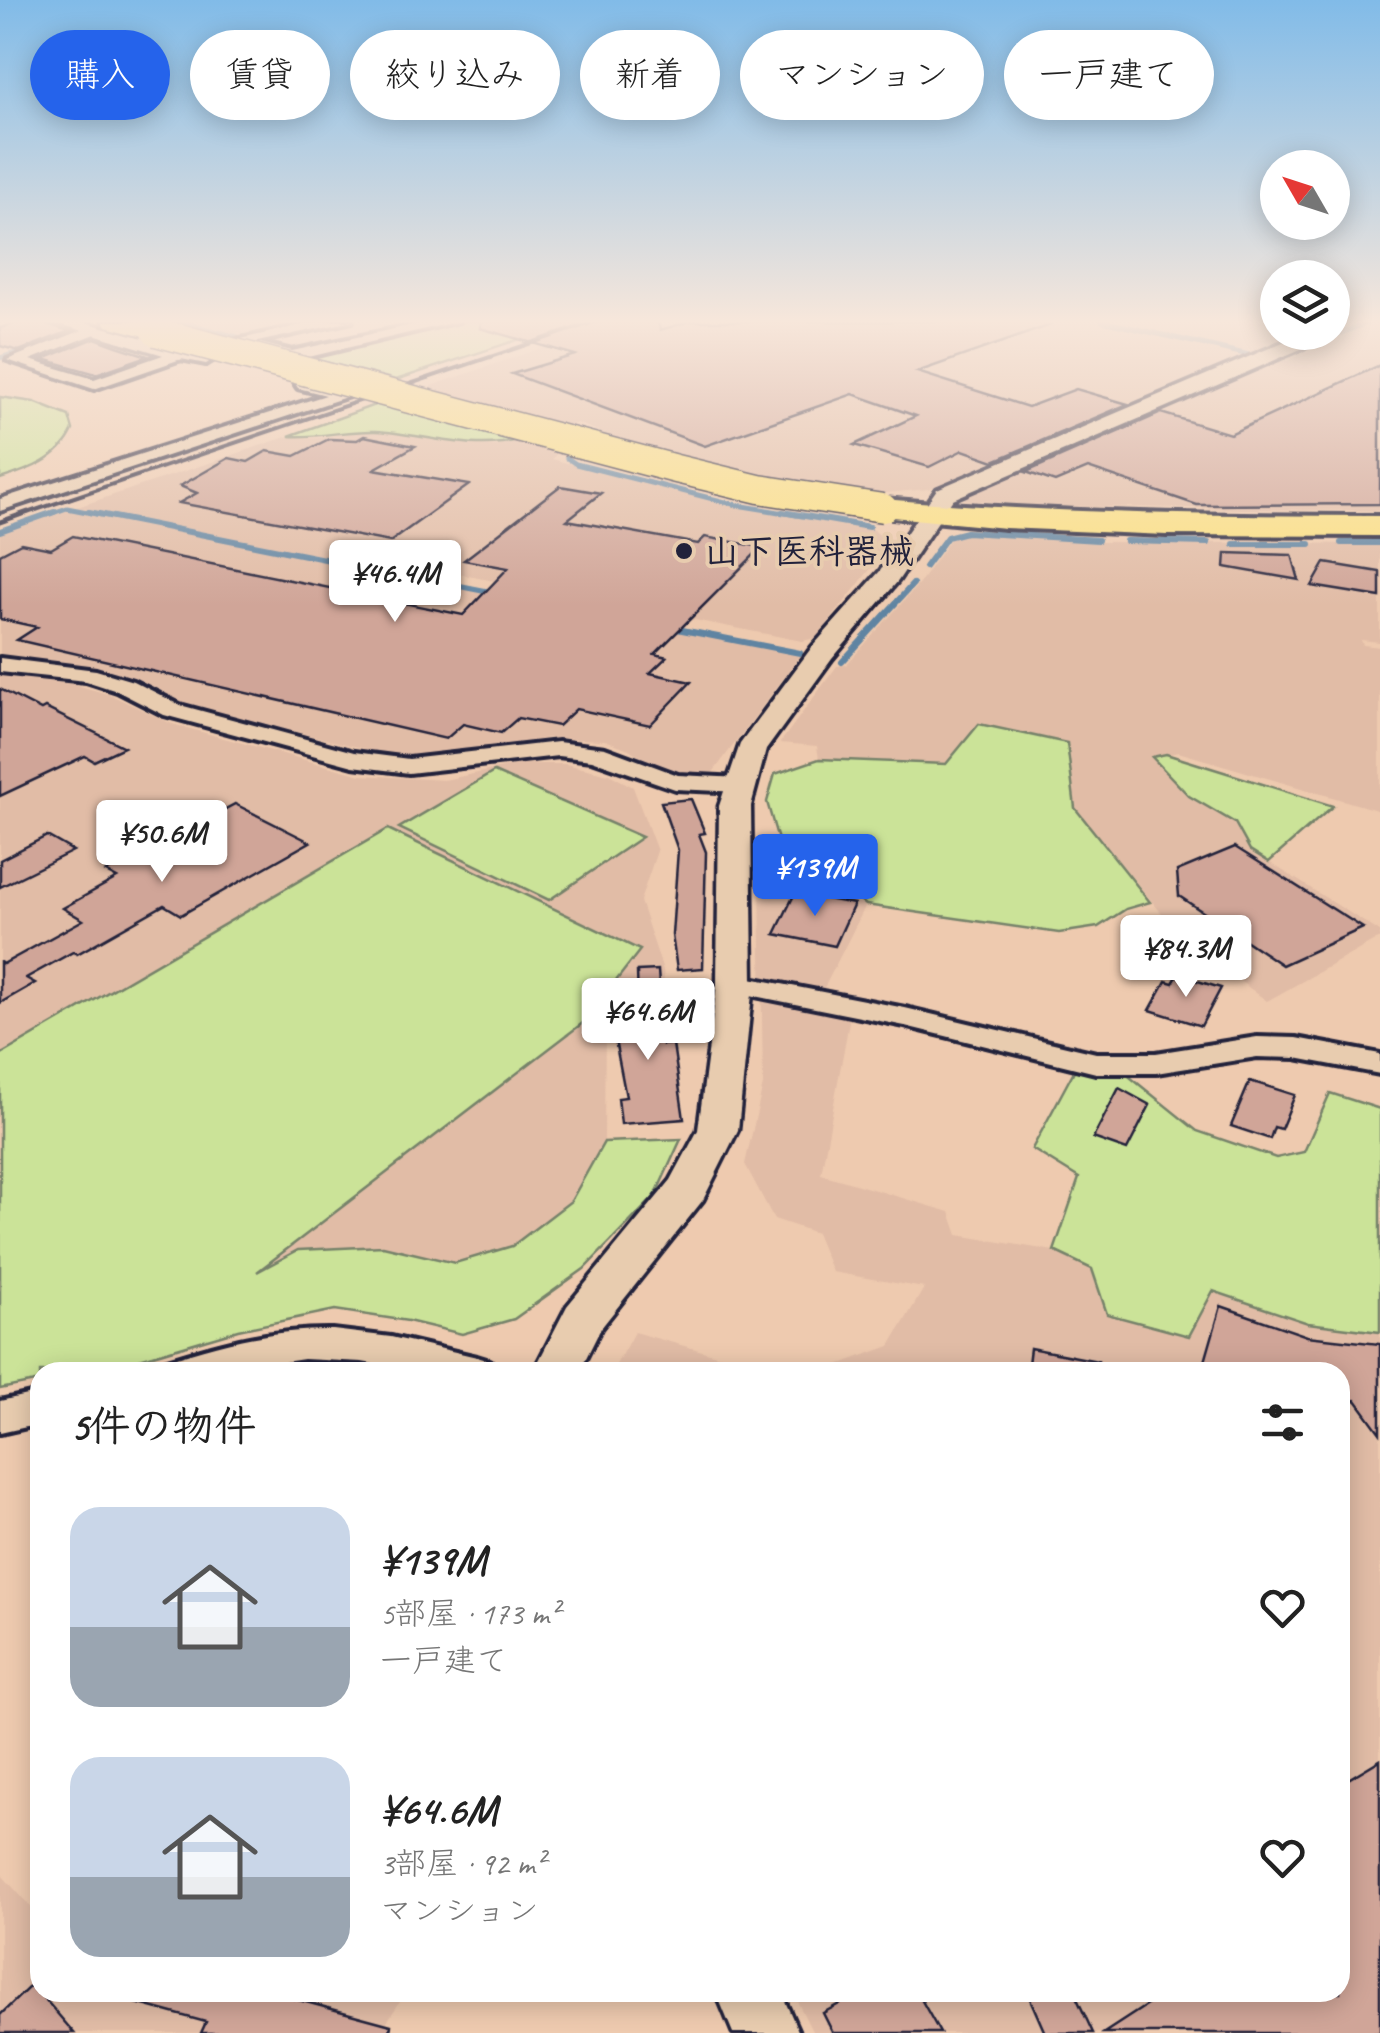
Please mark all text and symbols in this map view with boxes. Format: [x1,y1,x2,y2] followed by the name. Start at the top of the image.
[30,30,170,120] chip: 購入
[190,30,330,120] chip: 賃貸
[350,30,560,120] chip: 絞り込み
[580,30,720,120] chip: 新着
[740,30,984,120] chip: マンション
[1004,30,1214,120] chip: 一戸建て
[1260,150,1350,240] north arrow
[1260,150,1350,350] map controls
[1260,260,1350,350] button: layers
[704,529,914,574] place label: 山下医科器械
[314,540,476,625] pin: ¥46.4M
[673,540,695,562] marker: 山下医科器械
[351,552,439,593] text: ¥46.4M
[81,800,243,885] pin: ¥50.6M
[118,812,206,853] text: ¥50.6M
[745,834,885,919] pin: ¥139M
[775,846,855,887] text: ¥139M
[1105,915,1267,1000] pin: ¥84.3M
[1142,927,1230,968] text: ¥84.3M
[567,978,729,1063] pin: ¥64.6M
[604,990,692,1031] text: ¥64.6M
[1255,1395,1310,1450] icon: filters
[70,1400,256,1453] text: 5件の物件
[380,1534,486,1587] text: ¥139M
[150,1547,270,1667] icon: home
[1255,1580,1310,1635] icon: heart
[380,1593,559,1634] text: 5部屋 · 173 m²
[380,1640,508,1681] text: 一戸建て
[380,1784,496,1837] text: ¥64.6M
[150,1797,270,1917] icon: home
[1255,1830,1310,1885] icon: heart
[380,1843,545,1884] text: 3部屋 · 92 m²
[380,1890,539,1931] text: マンション

